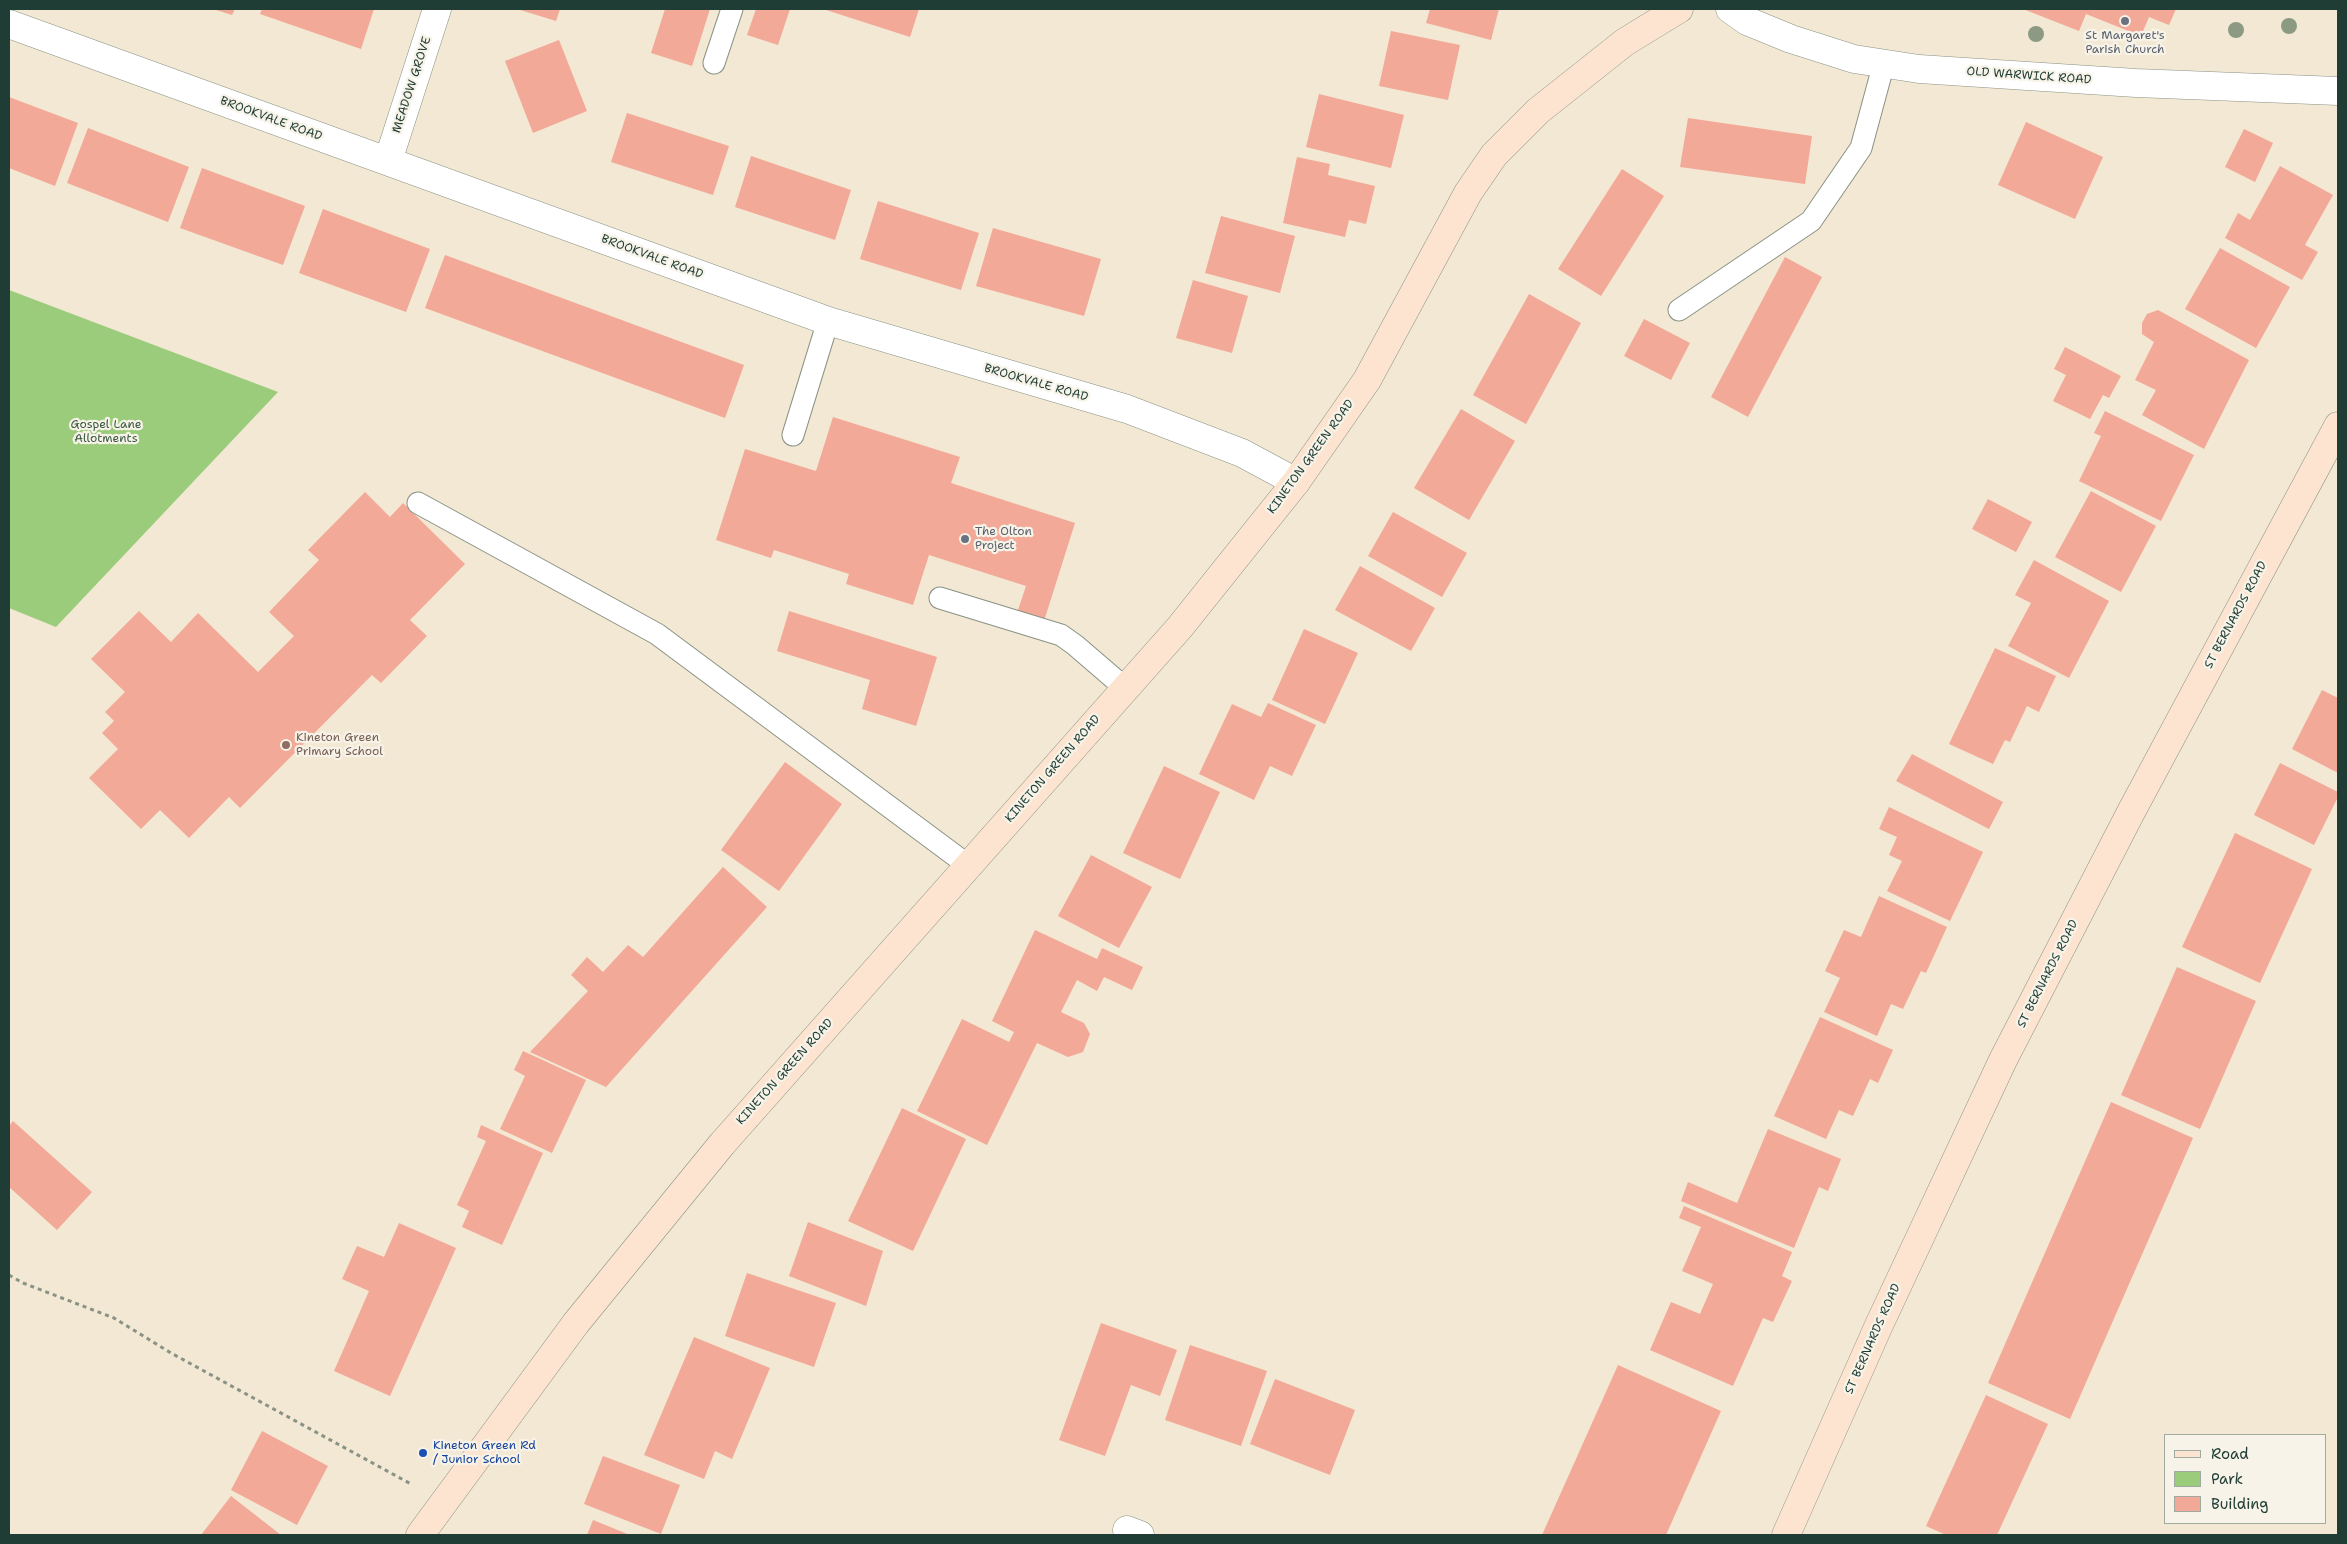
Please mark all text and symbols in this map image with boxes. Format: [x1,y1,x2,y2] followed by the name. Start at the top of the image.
[2119,15,2131,27] marker: St Margaret's Parish Church
[2085,29,2165,57] place label: St Margaret's Parish Church
[390,35,434,135] street label: MEADOW GROVE
[1966,64,2092,88] street label: OLD WARWICK ROAD
[218,94,324,144] street label: BROOKVALE ROAD
[599,232,705,282] street label: BROOKVALE ROAD
[982,361,1090,405] street label: BROOKVALE ROAD
[1265,397,1357,517] street label: KINETON GREEN ROAD
[70,418,142,446] park label: Gospel Lane Allotments
[975,525,1032,553] place label: The Olton Project
[959,533,971,545] marker: The Olton Project
[2202,559,2270,671] street label: ST BERNARDS ROAD
[1002,712,1104,826] street label: KINETON GREEN ROAD
[296,731,383,759] place label: Kineton Green Primary School
[280,739,292,751] marker: Kineton Green Primary School
[2015,918,2081,1030] street label: ST BERNARDS ROAD
[734,1016,836,1128] street label: KINETON GREEN ROAD
[1842,1282,1904,1396] street label: ST BERNARDS ROAD
[2164,1434,2327,1524] legend
[433,1439,536,1467] place label: Kineton Green Rd / Junior School
[2211,1444,2249,1464] text: Road
[417,1447,429,1459] marker: Kineton Green Rd / Junior School
[2211,1469,2243,1489] text: Park
[2211,1494,2268,1514] text: Building

